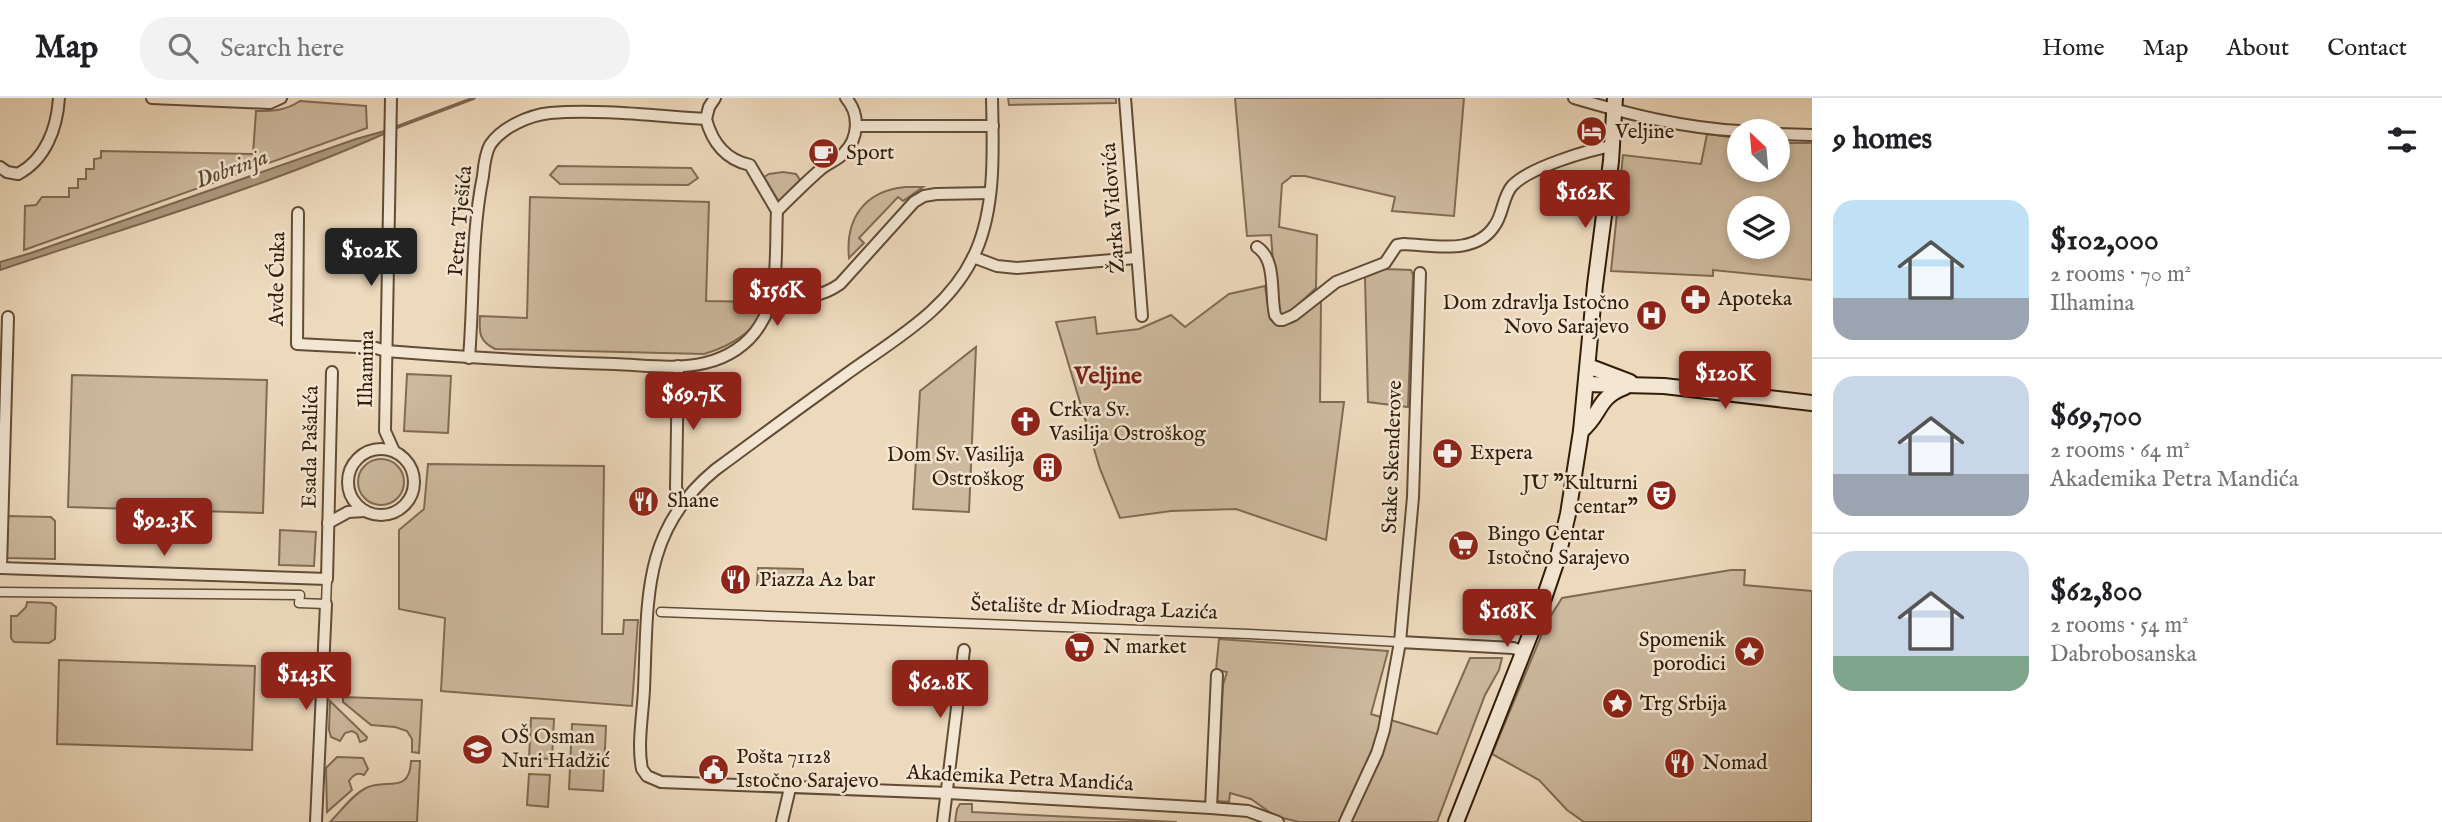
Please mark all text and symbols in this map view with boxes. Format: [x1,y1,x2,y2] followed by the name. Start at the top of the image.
[140,17,630,80] search box
[35,27,98,69] text: Map
[164,29,202,67] icon: search
[220,32,344,65] text: Search here
[2042,33,2105,64] text: Home
[2143,33,2189,64] text: Map
[2227,33,2289,64] text: About
[2327,33,2407,64] text: Contact
[1575,115,1609,149] hotel icon: Veljine
[1614,119,1675,146] place label: Veljine
[1727,119,1790,182] north arrow
[1727,119,1790,259] map controls
[1833,121,1932,159] text: 9 homes
[2383,121,2421,159] icon: filters
[806,136,840,170] cafe icon: Sport
[846,140,894,167] place label: Sport
[1096,141,1132,274] street label: Žarka Vidovića
[192,143,272,195] water label: Dobrinja
[443,164,479,277] street label: Petra Tješića
[1536,170,1634,230] pin: $162K
[1556,178,1614,207] text: $162K
[1727,196,1790,259] button: layers
[2050,222,2159,260] text: $102,000
[322,228,420,288] pin: $102K
[1889,228,1973,312] icon: home
[263,231,292,327] street label: Avde Ćuka
[341,236,401,265] text: $102K
[2050,260,2191,289] text: 2 rooms · 70 m²
[728,268,826,328] pin: $156K
[749,276,805,305] text: $156K
[1678,282,1712,316] pharmacy icon: Apoteka
[1717,286,1793,313] place label: Apoteka
[2050,289,2135,318] text: Ilhamina
[1443,290,1629,341] place label: Dom zdravlja Istočno Novo Sarajevo
[1635,298,1669,332] hospital icon: Dom zdravlja Istočno Novo Sarajevo
[353,329,381,408] street label: Ilhamina
[1676,352,1774,411] pin: $120K
[1695,359,1755,388] text: $120K
[1073,361,1142,392] district label: Veljine
[636,372,750,432] pin: $69.7K
[1377,379,1409,534] street label: Stake Skenderove
[661,380,725,409] text: $69.7K
[296,384,326,509] street label: Esada Pašalića
[1048,397,1206,448] place label: Crkva Sv. Vasilija Ostroškog
[2050,398,2142,436] text: $69,700
[1889,404,1973,488] icon: home
[1009,405,1043,439] church icon: Crkva Sv. Vasilija Ostroškog
[1430,436,1464,470] pharmacy icon: Expera
[2050,436,2190,465] text: 2 rooms · 64 m²
[1470,440,1534,467] place label: Expera
[887,442,1025,493] place label: Dom Sv. Vasilija Ostroškog
[1030,450,1064,484] building icon: Dom Sv. Vasilija Ostroškog
[2050,465,2299,494] text: Akademika Petra Mandića
[1520,470,1638,521] place label: JU "Kulturni centar"
[1644,478,1678,512] theatre icon: JU "Kulturni centar"
[627,484,661,518] restaurant icon: Shane
[667,488,719,515] place label: Shane
[107,498,221,558] pin: $92.3K
[132,506,196,535] text: $92.3K
[1487,521,1630,572] place label: Bingo Centar Istočno Sarajevo
[1447,529,1481,563] supermarket icon: Bingo Centar Istočno Sarajevo
[719,563,753,597] restaurant icon: Piazza A2 bar
[759,567,876,594] place label: Piazza A2 bar
[2050,573,2143,611] text: $62,800
[1889,579,1973,663] icon: home
[1458,589,1556,649] pin: $168K
[970,590,1219,627] street label: Šetalište dr Miodraga Lazića
[1479,597,1535,626] text: $168K
[2050,611,2189,640] text: 2 rooms · 54 m²
[1639,627,1727,678] place label: Spomenik porodici
[1063,630,1097,664] supermarket icon: N market
[1103,634,1187,661] place label: N market
[1732,635,1766,669] place icon: Spomenik porodici
[2050,640,2197,669] text: Dabrobosanska
[257,652,355,712] pin: $143K
[277,660,335,689] text: $143K
[883,660,997,720] pin: $62.8K
[908,668,972,697] text: $62.8K
[1600,687,1634,721] place icon: Trg Srbija
[1640,691,1728,718] place label: Trg Srbija
[501,723,610,775] place label: OŠ Osman Nuri Hadžić
[461,732,495,766] school or university icon: OŠ Osman Nuri Hadžić
[736,744,879,795] place label: Pošta 71128 Istočno Sarajevo
[1662,746,1696,780] restaurant icon: Nomad
[1702,750,1768,777] place label: Nomad
[696,752,730,786] public building icon: Pošta 71128 Istočno Sarajevo
[905,760,1135,798] street label: Akademika Petra Mandića

